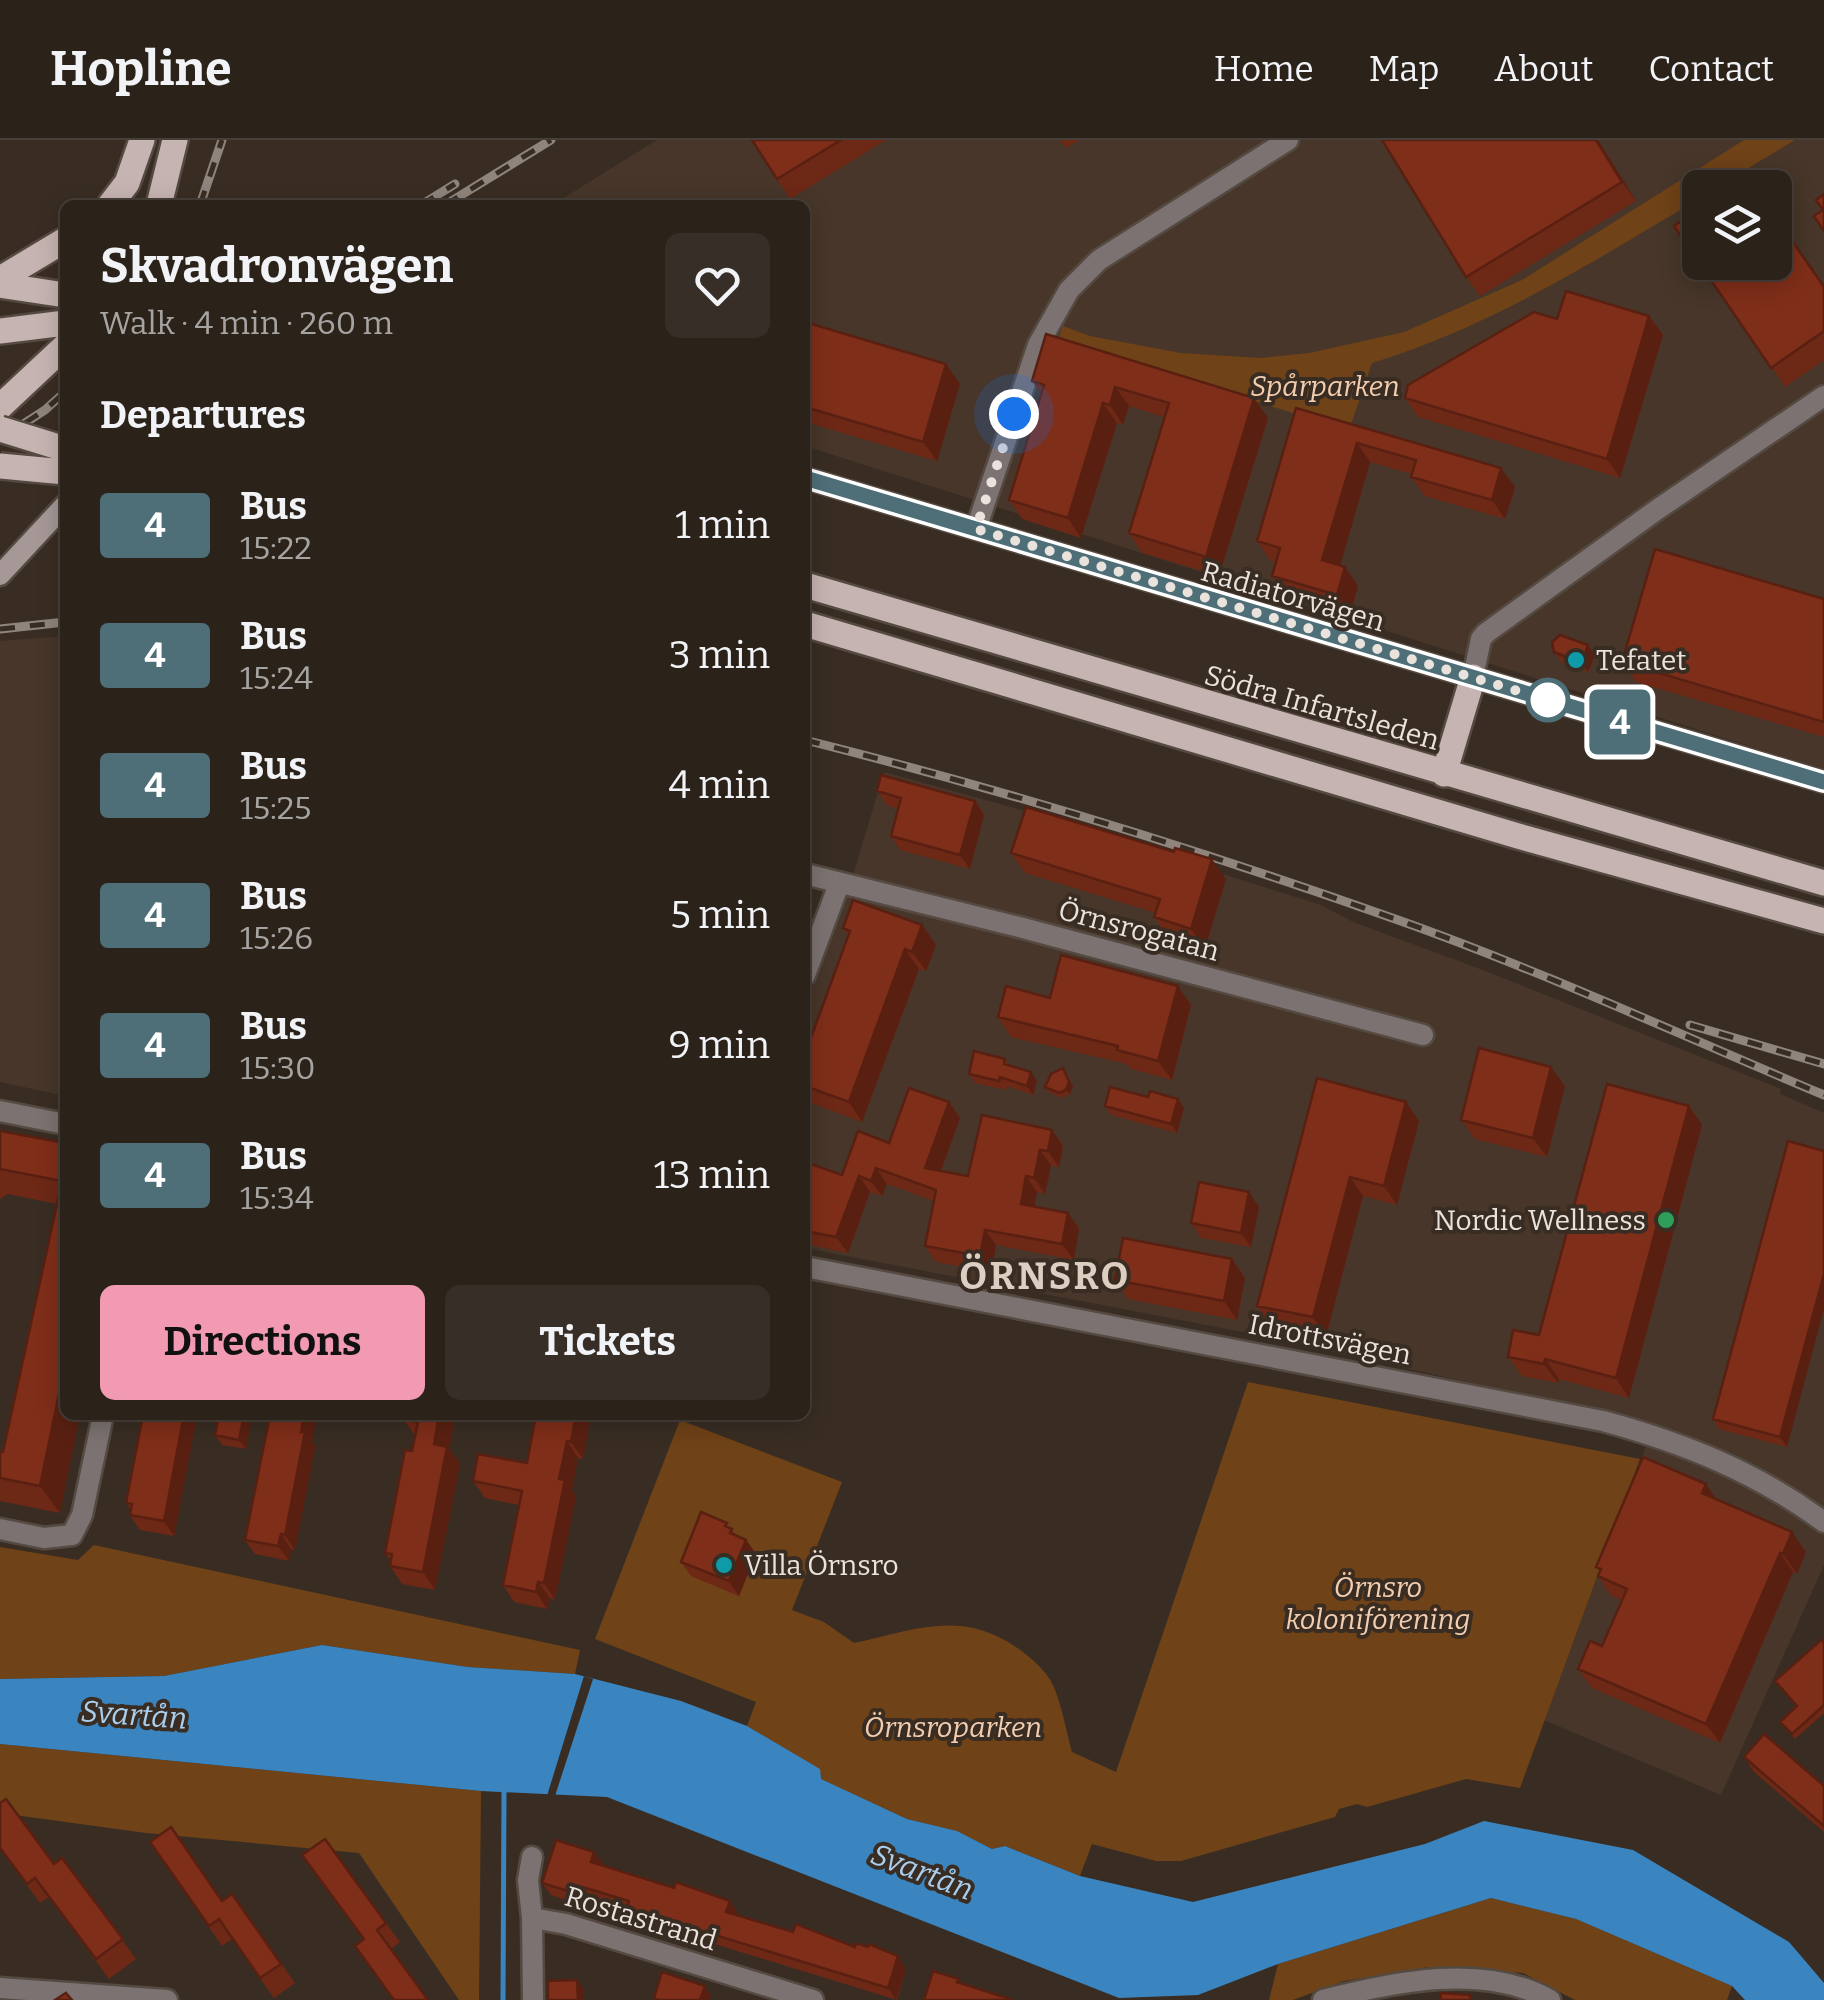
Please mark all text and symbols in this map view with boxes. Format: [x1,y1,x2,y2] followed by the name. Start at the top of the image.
[50,40,232,98] text: Hopline
[1214,48,1314,90] text: Home
[1369,48,1439,90] text: Map
[1494,48,1593,90] text: About
[1648,48,1774,90] text: Contact
[1682,170,1792,280] map controls
[1682,170,1792,280] button: layers
[665,233,770,338] button: heart
[100,237,453,295] text: Skvadronvägen
[100,304,393,342] text: Walk · 4 min · 260 m
[1250,370,1400,403] park label: Spårparken
[989,389,1039,439] your location
[100,392,306,438] text: Departures
[240,483,307,529] text: Bus
[675,502,770,548] text: 1 min
[144,504,166,546] text: 4
[240,529,312,567] text: 15:22
[1197,555,1389,639] street label: Radiatorvägen
[240,613,307,659] text: Bus
[669,632,770,678] text: 3 min
[144,634,166,676] text: 4
[1596,644,1686,677] place label: Tefatet
[1565,649,1587,671] marker: Tefatet
[1201,658,1443,757] street label: Södra Infartsleden
[240,659,313,697] text: 15:24
[1527,679,1569,721] unlabelled marker
[1588,690,1652,754] line badge: 4
[1609,701,1631,743] text: 4
[240,743,307,789] text: Bus
[669,762,770,808] text: 4 min
[144,764,166,806] text: 4
[240,789,311,827] text: 15:25
[240,873,307,919] text: Bus
[670,892,770,938] text: 5 min
[1055,893,1223,968] street label: Örnsrogatan
[144,894,166,936] text: 4
[240,919,313,957] text: 15:26
[240,1003,307,1049] text: Bus
[669,1022,770,1068] text: 9 min
[144,1024,166,1066] text: 4
[240,1049,316,1087] text: 15:30
[240,1133,307,1179] text: Bus
[654,1152,770,1198] text: 13 min
[144,1154,166,1196] text: 4
[240,1179,314,1217] text: 15:34
[1434,1204,1646,1237] place label: Nordic Wellness
[1655,1209,1677,1231] marker: Nordic Wellness
[959,1253,1131,1299] district label: ÖRNSRO
[100,1285,425,1400] button: Directions
[445,1285,770,1400] button: Tickets
[1246,1308,1414,1371] street label: Idrottsvägen
[744,1549,899,1582] place label: Villa Örnsro
[713,1554,735,1576] marker: Villa Örnsro
[1285,1571,1471,1636] park label: Örnsro koloniförening
[80,1693,188,1737] water label: Svartån
[864,1711,1042,1744] park label: Örnsroparken
[866,1836,978,1908] water label: Svartån
[561,1880,721,1957] street label: Rostastrand

